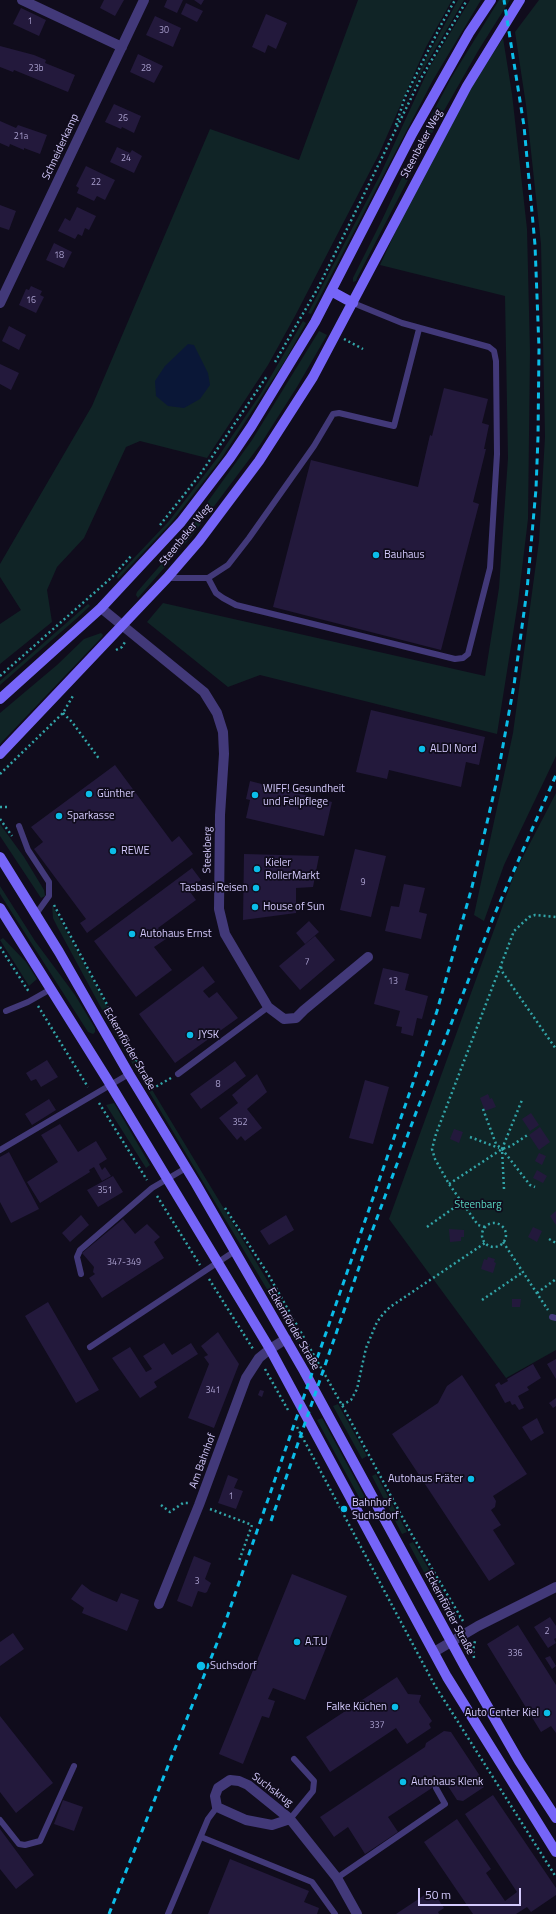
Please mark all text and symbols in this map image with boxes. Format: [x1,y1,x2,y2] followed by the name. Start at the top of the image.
[27,17,33,27] house number: 1
[159,26,169,36] house number: 30
[29,64,43,74] house number: 23b
[141,64,151,74] house number: 28
[398,107,446,181] street label: Steenbeker Weg
[40,112,82,182] street label: Schneiderkamp
[118,114,128,124] house number: 26
[14,132,28,142] house number: 21a
[121,154,131,164] house number: 24
[91,178,101,188] house number: 22
[54,251,64,261] house number: 18
[26,296,36,306] house number: 16
[157,501,215,569] street label: Steenbeker Weg
[384,548,425,562] place label: Bauhaus
[371,550,381,560] marker: Bauhaus
[430,742,477,756] place label: ALDI Nord
[417,744,427,754] marker: ALDI Nord
[263,782,345,808] place label: WIFF! Gesundheit und Fellpflege
[97,787,135,801] place label: Günther
[84,789,94,799] marker: Günther
[250,790,260,800] marker: WIFF! Gesundheit und Fellpflege
[67,809,115,823] place label: Sparkasse
[54,811,64,821] marker: Sparkasse
[201,826,215,874] street label: Steekberg
[121,844,150,858] place label: REWE
[108,846,118,856] marker: REWE
[265,856,320,882] place label: Kieler RollerMarkt
[252,864,262,874] marker: Kieler RollerMarkt
[360,878,366,888] house number: 9
[180,881,248,895] place label: Tasbasi Reisen
[251,883,261,893] marker: Tasbasi Reisen
[263,900,325,914] place label: House of Sun
[250,902,260,912] marker: House of Sun
[140,927,212,941] place label: Autohaus Ernst
[127,929,137,939] marker: Autohaus Ernst
[304,958,310,968] house number: 7
[388,977,398,987] house number: 13
[100,1006,158,1092] street label: Eckernförder Straße
[198,1028,219,1042] place label: JYSK
[185,1030,195,1040] marker: JYSK
[215,1080,221,1090] house number: 8
[232,1118,248,1128] house number: 352
[97,1186,113,1196] house number: 351
[454,1198,502,1212] park label: Steenbarg
[107,1258,141,1268] house number: 347-349
[264,1286,322,1372] street label: Eckernförder Straße
[205,1386,221,1396] house number: 341
[187,1432,219,1490] street label: Am Bahnhof
[388,1472,463,1486] place label: Autohaus Fräter
[466,1474,476,1484] marker: Autohaus Fräter
[228,1492,234,1502] house number: 1
[352,1496,399,1522] place label: Bahnhof Suchsdorf
[339,1504,349,1514] marker: Bahnhof Suchsdorf
[421,1569,477,1657] street label: Eckernförder Straße
[194,1577,200,1587] house number: 3
[544,1627,550,1637] house number: 2
[305,1635,328,1649] place label: A.T.U
[292,1637,302,1647] marker: A.T.U
[507,1649,523,1659] house number: 336
[210,1659,257,1673] place label: Suchsdorf
[195,1660,207,1672] marker: Suchsdorf
[326,1700,387,1714] place label: Falke Küchen
[390,1702,400,1712] marker: Falke Küchen
[465,1706,539,1720] place label: Auto Center Kiel
[542,1708,552,1718] marker: Auto Center Kiel
[369,1721,385,1731] house number: 337
[249,1770,295,1810] street label: Suchskrug
[411,1775,483,1789] place label: Autohaus Klenk
[398,1777,408,1787] marker: Autohaus Klenk
[420,1880,523,1906] scale bar
[425,1885,451,1904] text: 50 m

